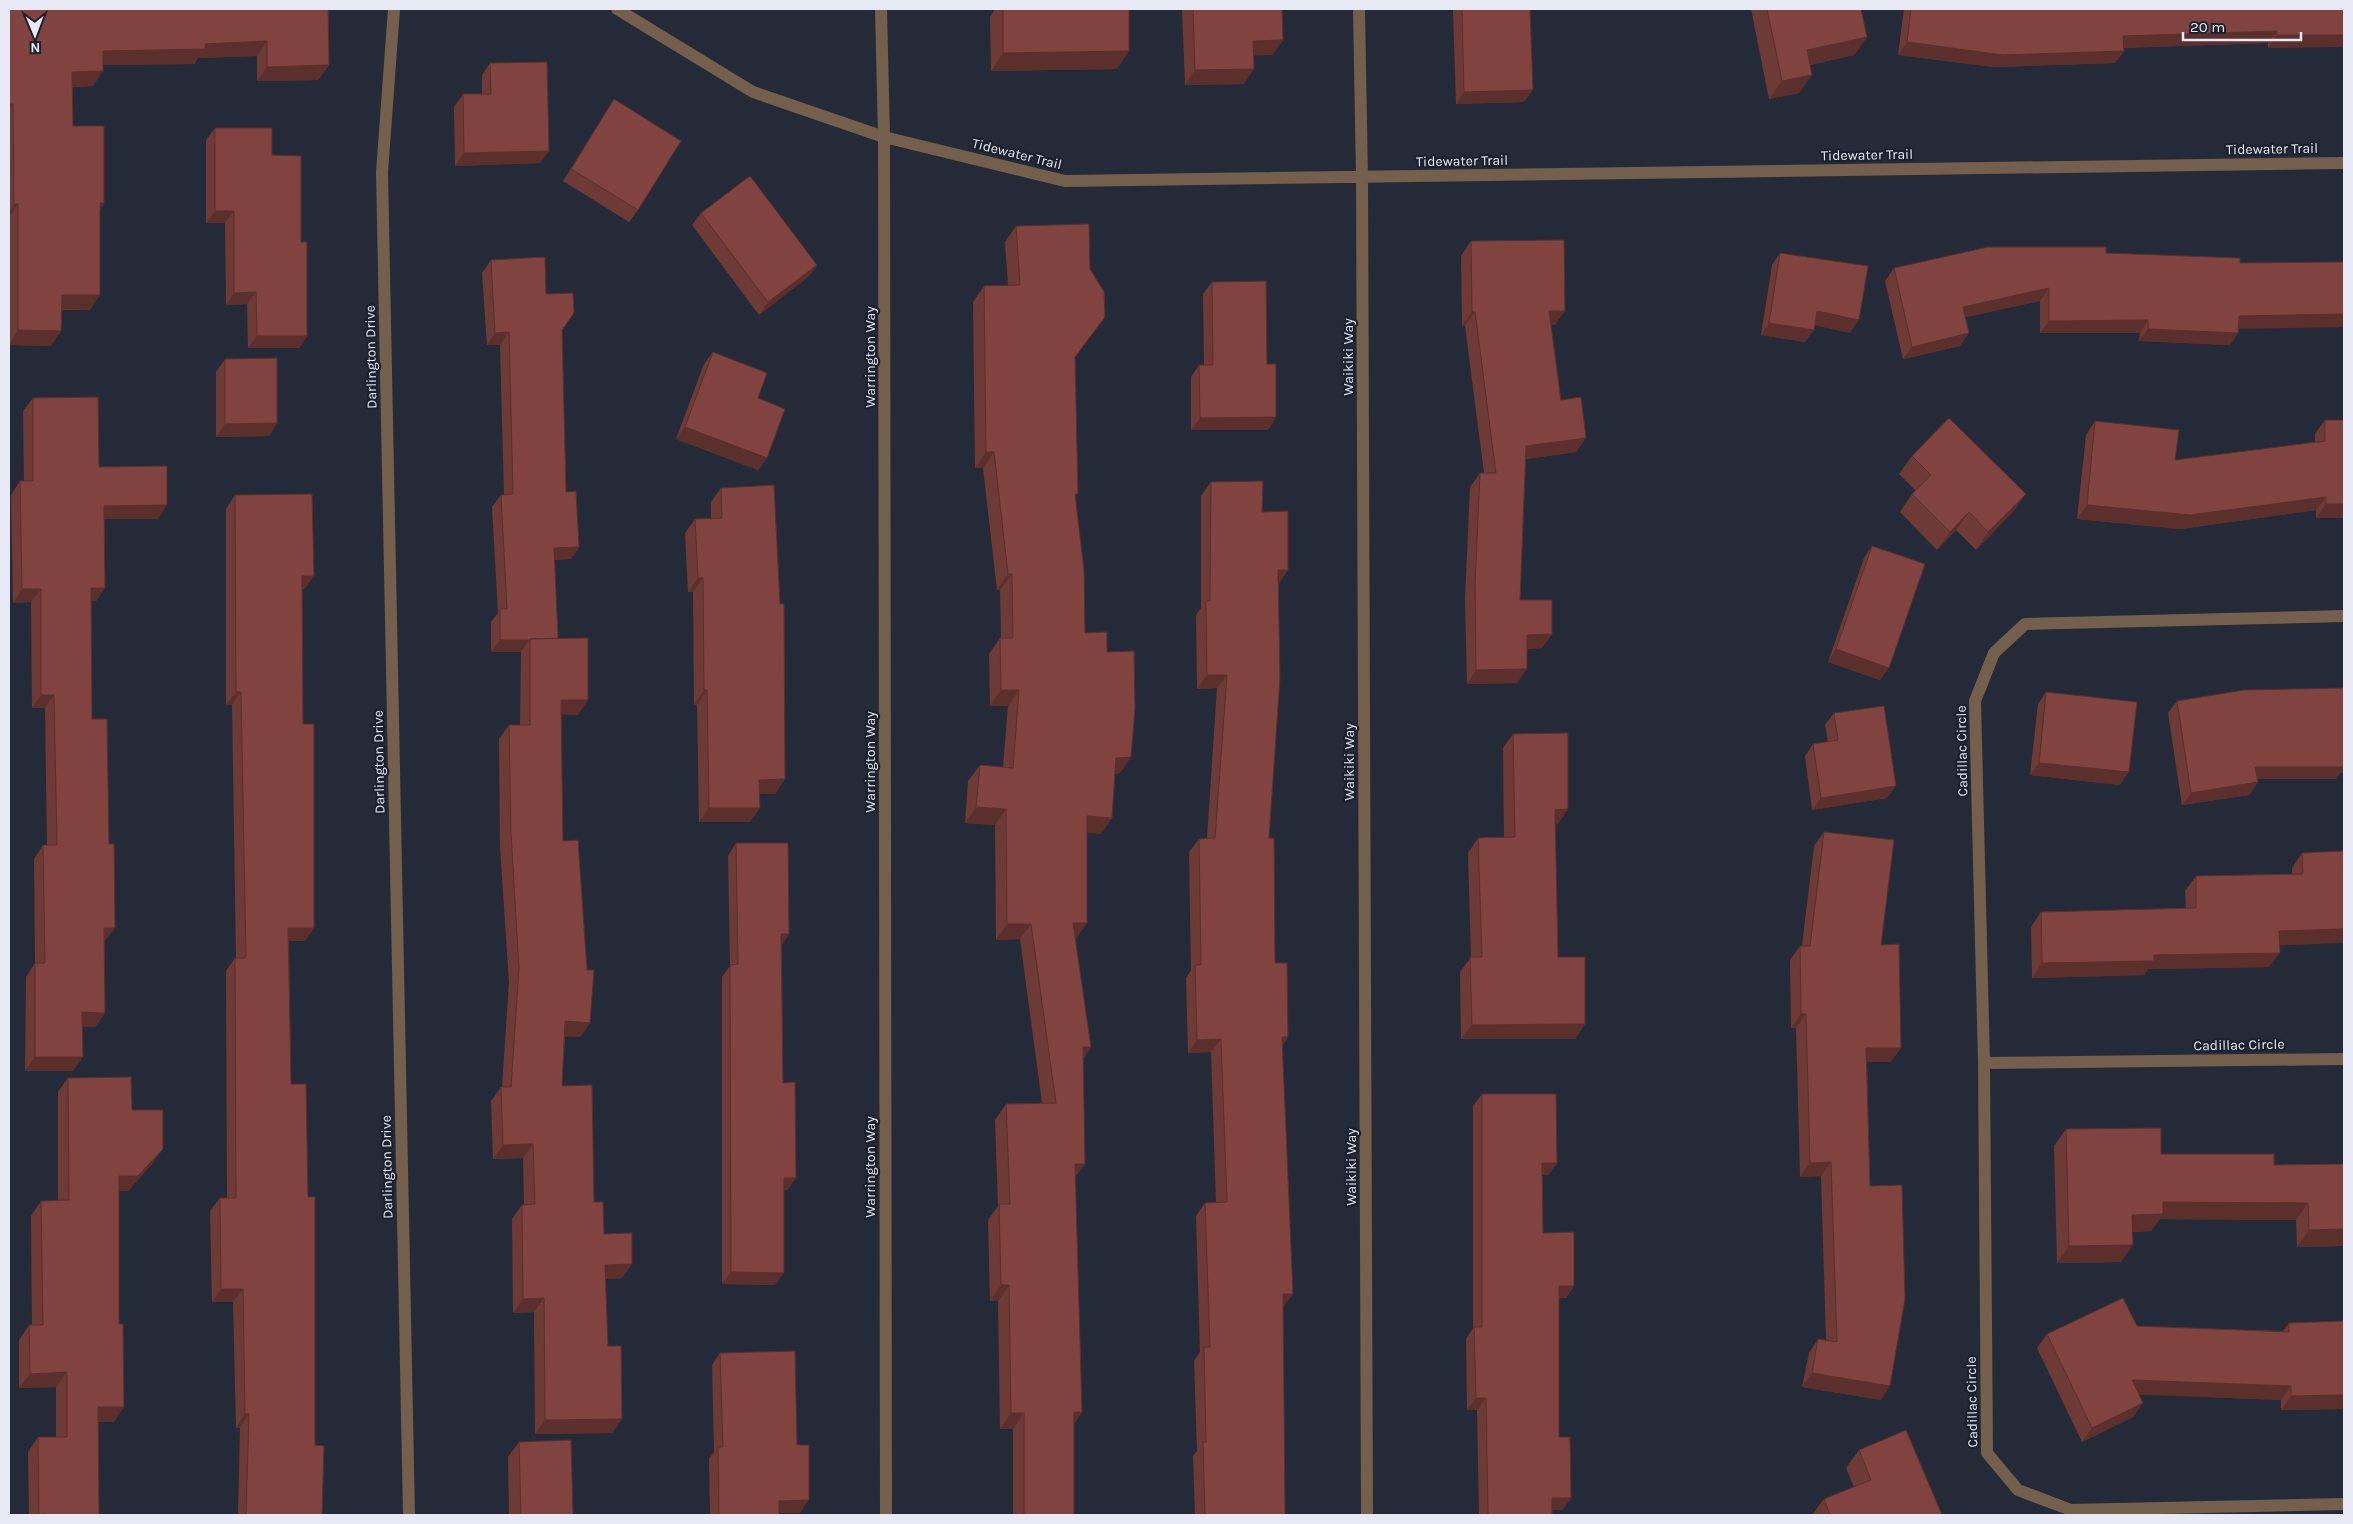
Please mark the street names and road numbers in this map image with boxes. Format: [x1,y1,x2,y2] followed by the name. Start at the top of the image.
[970,135,1064,173] street label: Tidewater Trail
[2226,140,2318,158] street label: Tidewater Trail
[1821,146,1913,164] street label: Tidewater Trail
[1416,152,1508,170] street label: Tidewater Trail
[362,305,380,409] street label: Darlington Drive
[862,306,879,408] street label: Warrington Way
[1340,318,1357,396] street label: Waikiki Way
[1953,705,1971,797] street label: Cadillac Circle
[370,710,388,814] street label: Darlington Drive
[862,711,879,813] street label: Warrington Way
[1341,723,1358,801] street label: Waikiki Way
[2193,1036,2285,1054] street label: Cadillac Circle
[378,1115,396,1219] street label: Darlington Drive
[862,1116,879,1218] street label: Warrington Way
[1343,1128,1360,1206] street label: Waikiki Way
[1963,1356,1981,1448] street label: Cadillac Circle

